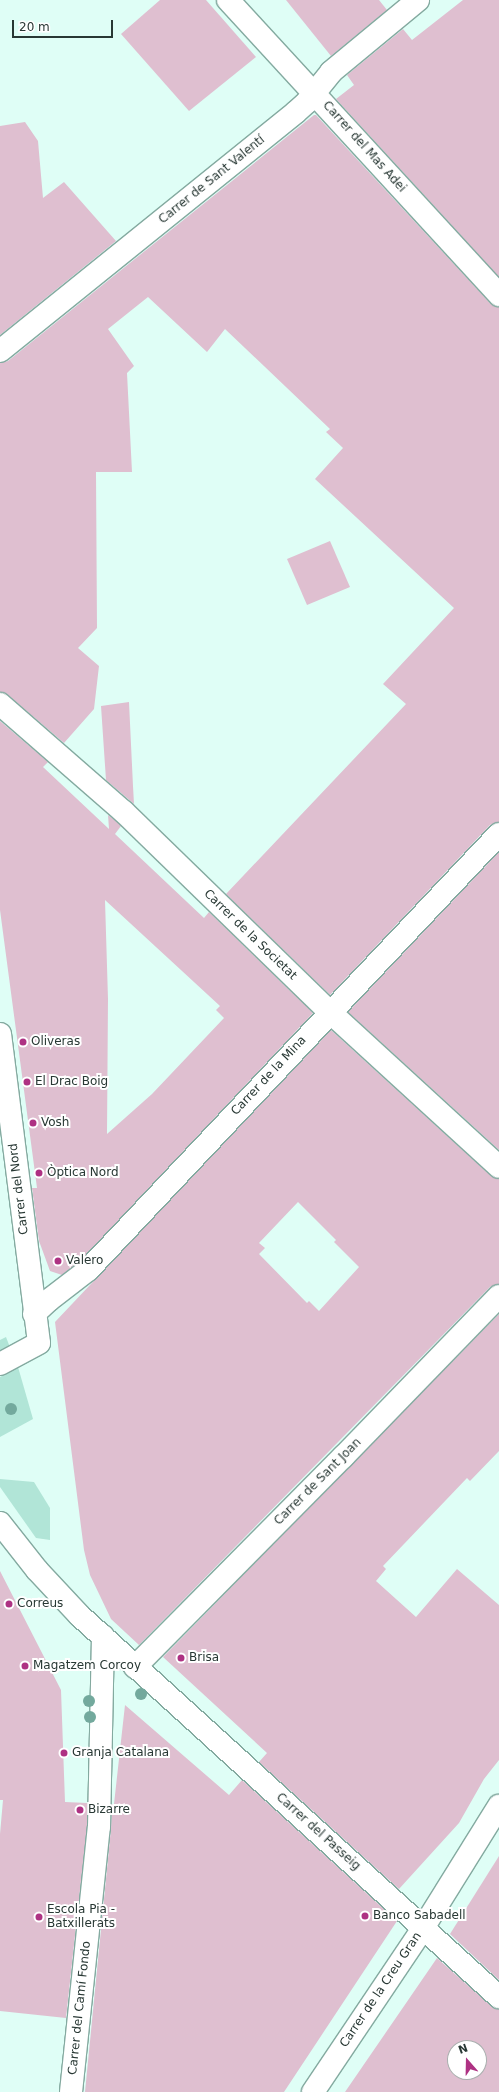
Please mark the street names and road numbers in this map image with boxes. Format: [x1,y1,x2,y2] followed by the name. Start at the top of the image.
[319,99,409,195] street label: Carrer del Mas Adei
[156,133,268,227] street label: Carrer de Sant Valentí
[201,887,299,983] street label: Carrer de la Societat
[229,1033,309,1119] street label: Carrer de la Mina
[6,1142,32,1236] street label: Carrer del Nord
[272,1436,364,1528] street label: Carrer de Sant Joan
[273,1790,363,1874] street label: Carrer del Passeig
[337,1930,425,2050] street label: Carrer de la Creu Gran
[66,1940,94,2076] street label: Carrer del Camí Fondo

